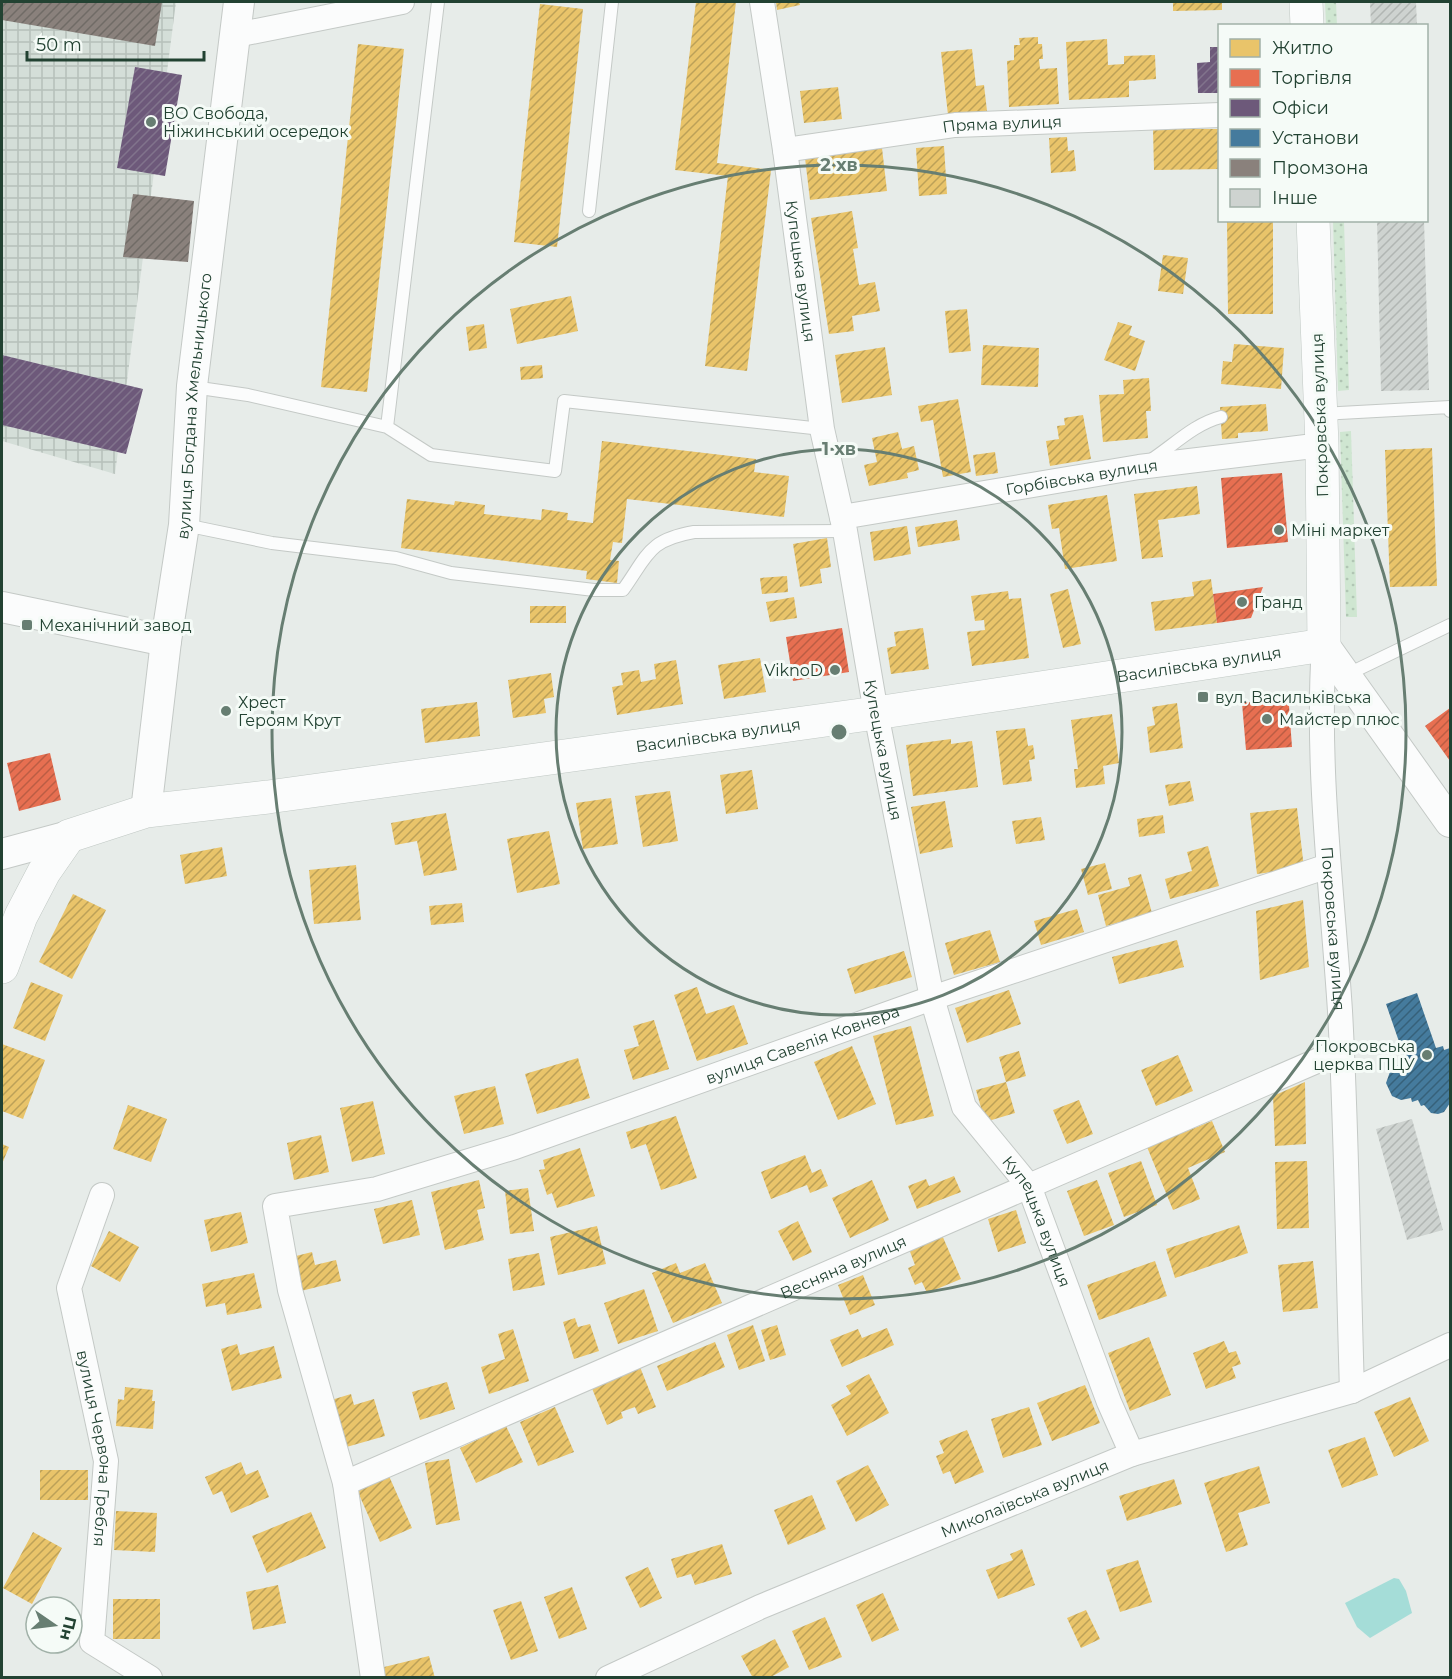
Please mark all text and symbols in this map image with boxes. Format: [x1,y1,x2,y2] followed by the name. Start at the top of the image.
[27,24,204,62] scale bar
[1218,24,1428,222] legend
[36,34,82,56] text: 50 m
[1272,37,1333,59] text: Житло
[1272,67,1352,89] text: Торгівля
[1272,97,1329,119] text: Офіси
[163,104,349,141] place label: ВО Свобода, Ніжинський осередок
[941,111,1062,136] street label: Пряма вулиця
[144,115,158,129] marker: ВО Свобода, Ніжинський осередок
[1272,127,1359,149] text: Установи
[820,154,858,176] text: 2 хв
[1272,157,1369,179] text: Промзона
[1272,187,1318,209] text: Інше
[782,199,820,343] street label: Купецька вулиця
[172,272,215,541] street label: вулиця Богдана Хмельницького
[1308,333,1332,497] street label: Покровська вулиця
[822,438,856,460] text: 1 хв
[1004,455,1159,499] street label: Горбівська вулиця
[1291,521,1390,540] place label: Міні маркет
[1272,523,1286,537] marker: Міні маркет
[1254,593,1303,612] place label: Гранд
[1235,595,1249,609] marker: Гранд
[39,616,192,635] place label: Механічний завод
[20,618,34,632] marker: Механічний завод
[1115,642,1283,686] street label: Василівська вулиця
[764,661,823,680] place label: ViknoD
[828,663,842,677] marker: ViknoD
[861,678,906,822] street label: Купецька вулиця
[1215,688,1371,707] place label: вул. Васильківська
[1196,690,1210,704] marker: вул. Васильківська
[238,693,341,730] place label: Хрест Героям Крут
[219,704,233,718] marker: Хрест Героям Крут
[1279,710,1400,729] place label: Майстер плюс
[1260,712,1274,726] marker: Майстер плюс
[634,714,802,756] street label: Василівська вулиця
[829,722,849,742] centre of rings
[1318,846,1349,1011] street label: Покровська вулиця
[703,1001,902,1088] street label: вулиця Савелія Ковнера
[1313,1037,1415,1074] place label: Покровська церква ПЦУ
[1420,1048,1434,1062] marker: Покровська церква ПЦУ
[999,1152,1075,1289] street label: Купецька вулиця
[777,1231,909,1302] street label: Весняна вулиця
[73,1348,116,1548] street label: вулиця Червона Гребля
[938,1455,1112,1541] street label: Миколаївська вулиця
[24,1595,84,1655] north arrow
[56,1615,80,1643] text: Пн

